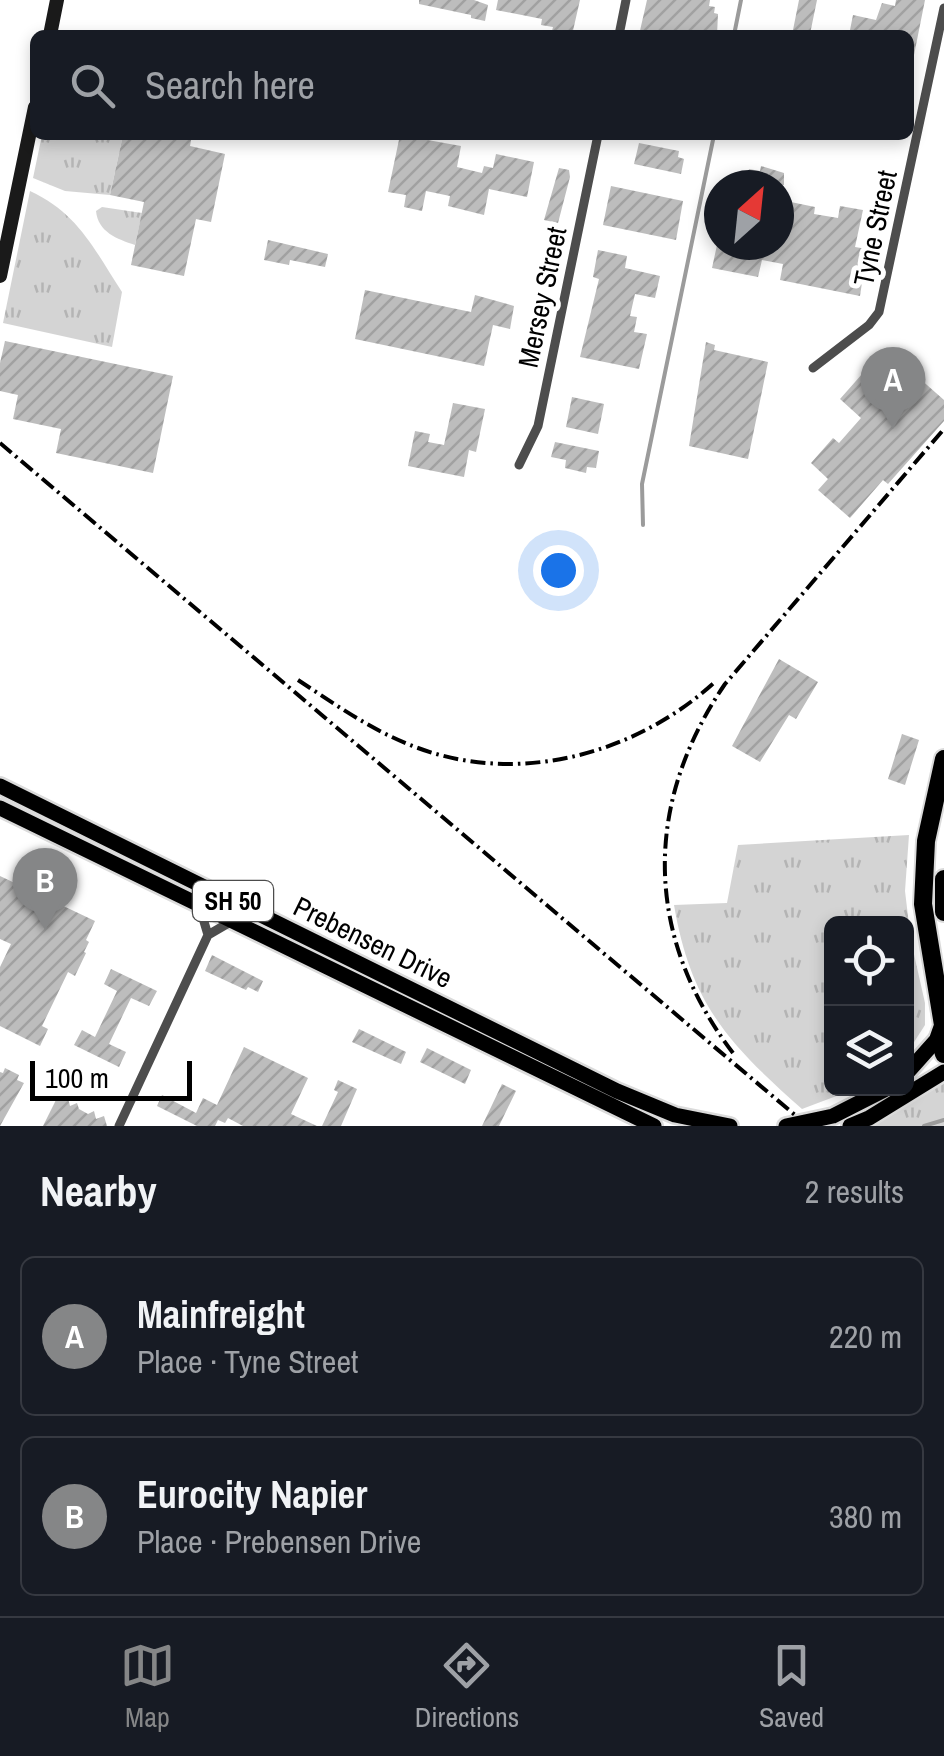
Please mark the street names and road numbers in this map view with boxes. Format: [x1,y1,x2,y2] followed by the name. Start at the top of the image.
[844,167,906,289] street label: Tyne Street
[509,223,575,371] street label: Mersey Street
[193,881,273,921] road number: SH 50
[287,887,459,997] street label: Prebensen Drive

